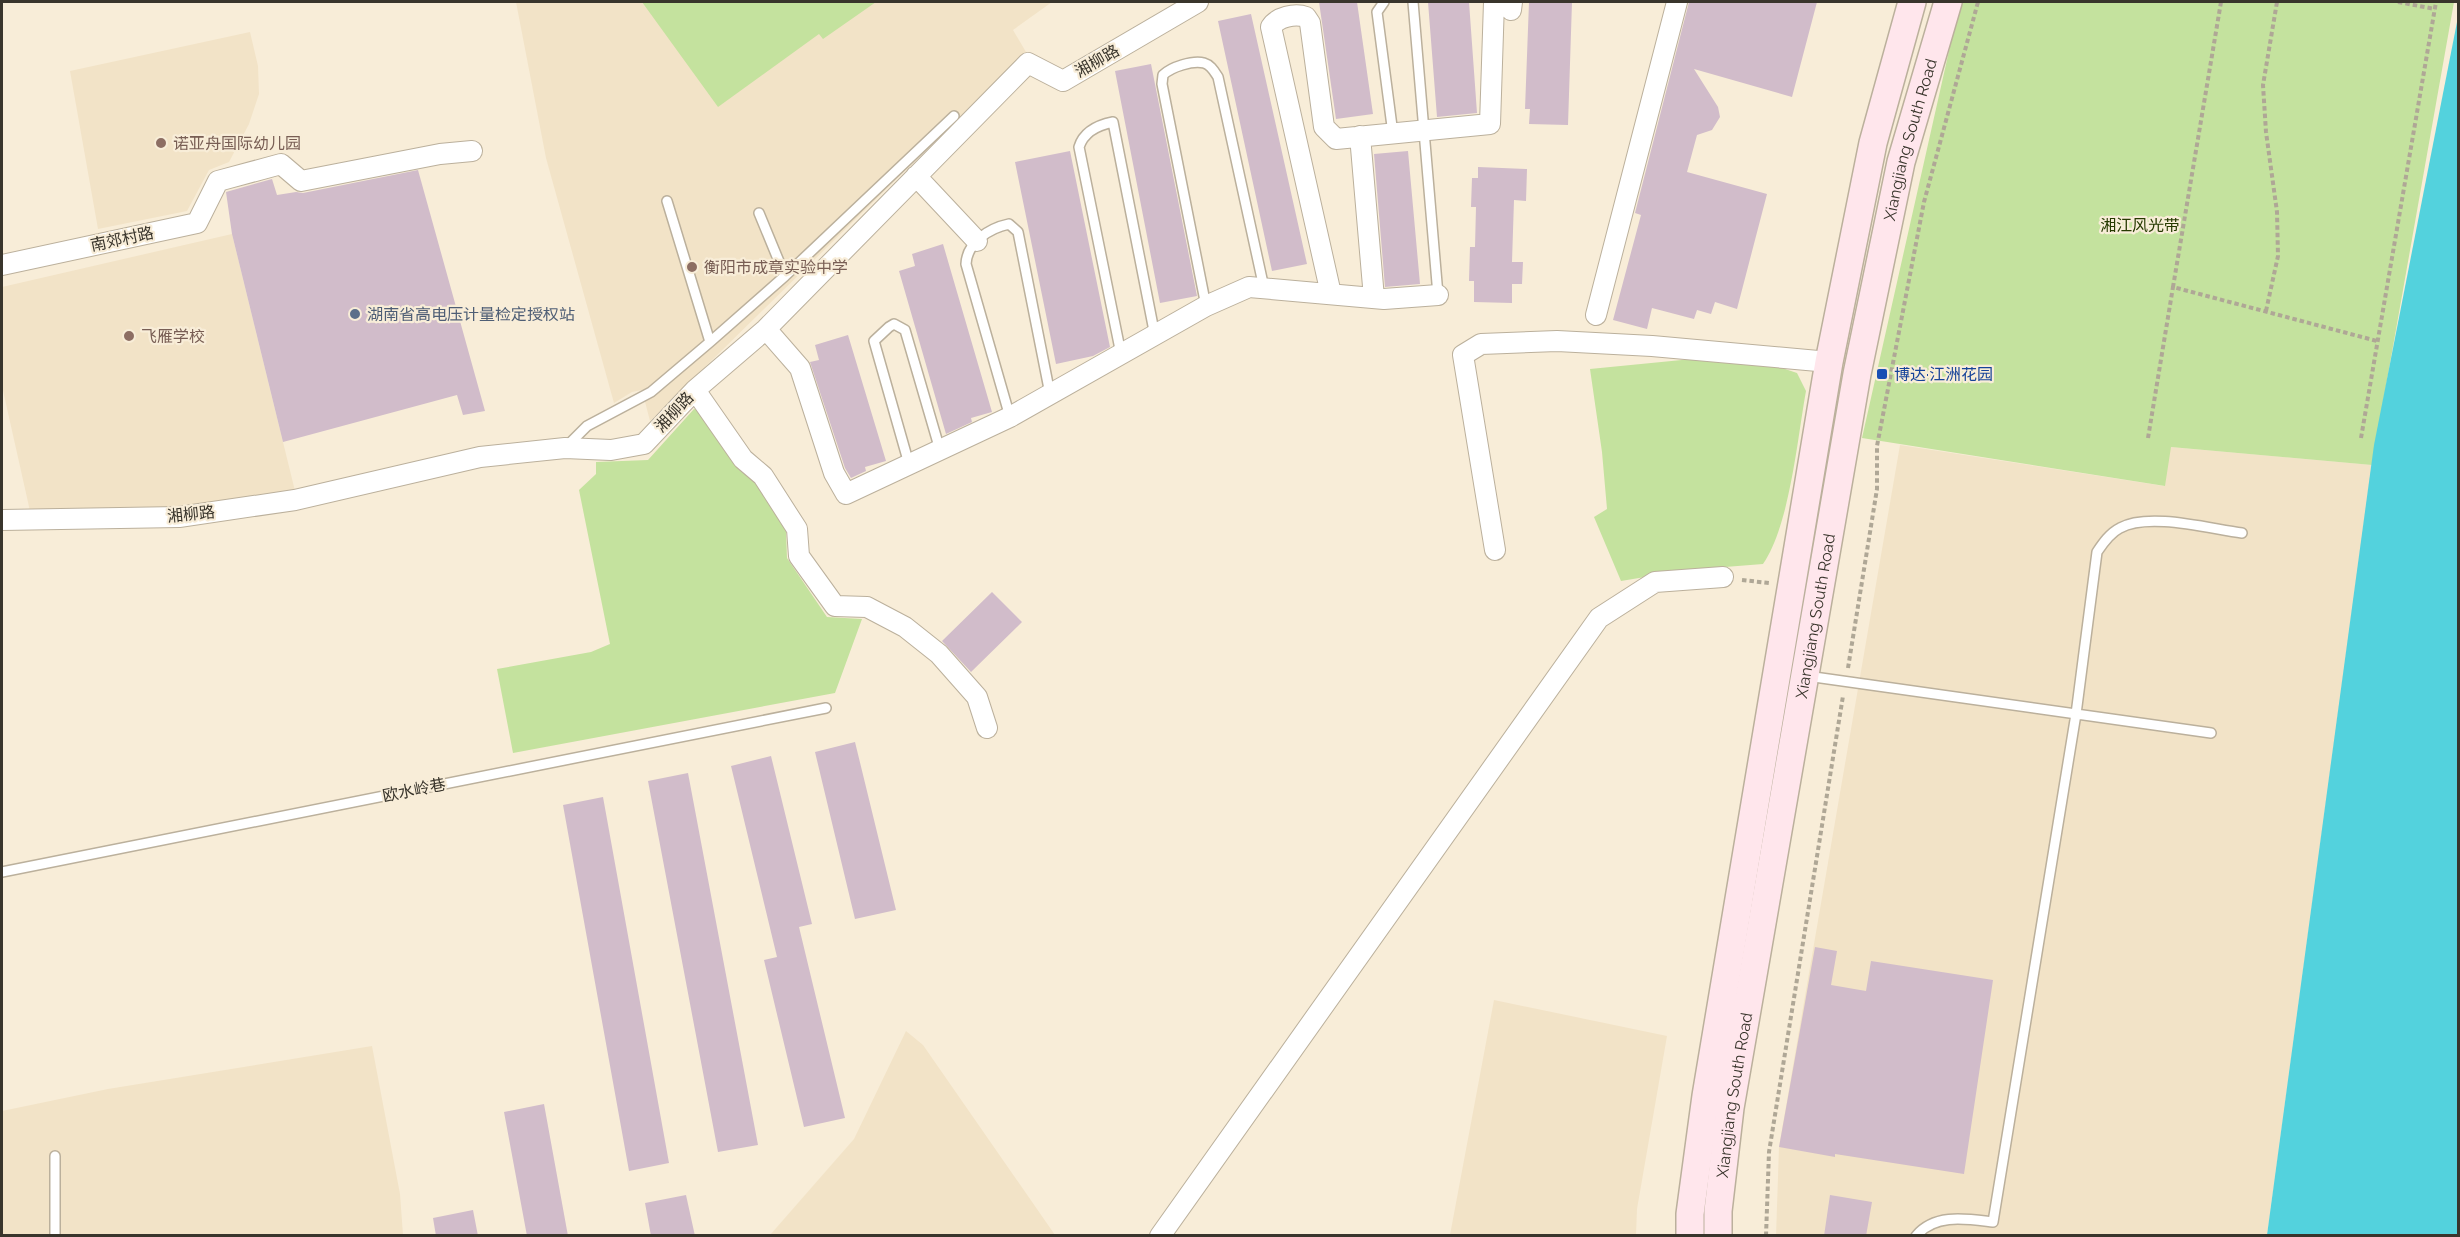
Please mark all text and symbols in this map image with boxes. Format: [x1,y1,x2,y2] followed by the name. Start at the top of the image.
[1071,41,1123,81] street label: 湘柳路
[1880,56,1940,222] street label: Xiangjiang South Road
[173,134,301,153] place label: 诺亚舟国际幼儿园
[154,136,168,150] marker: 诺亚舟国际幼儿园
[2100,216,2180,235] park label: 湘江风光带
[89,223,155,255] street label: 南郊村路
[704,258,848,277] place label: 衡阳市成章实验中学
[685,260,699,274] marker: 衡阳市成章实验中学
[367,305,575,324] place label: 湖南省高电压计量检定授权站
[348,307,362,321] marker: 湖南省高电压计量检定授权站
[141,327,205,346] place label: 飞雁学校
[122,329,136,343] marker: 飞雁学校
[1894,365,1993,384] place label: 博达·江洲花园
[1875,367,1889,381] marker: 博达·江洲花园
[651,388,697,436] street label: 湘柳路
[166,502,216,526] street label: 湘柳路
[1792,532,1839,700] street label: Xiangjiang South Road
[381,775,447,805] street label: 欧水岭巷
[1712,1011,1756,1179] street label: Xiangjiang South Road

